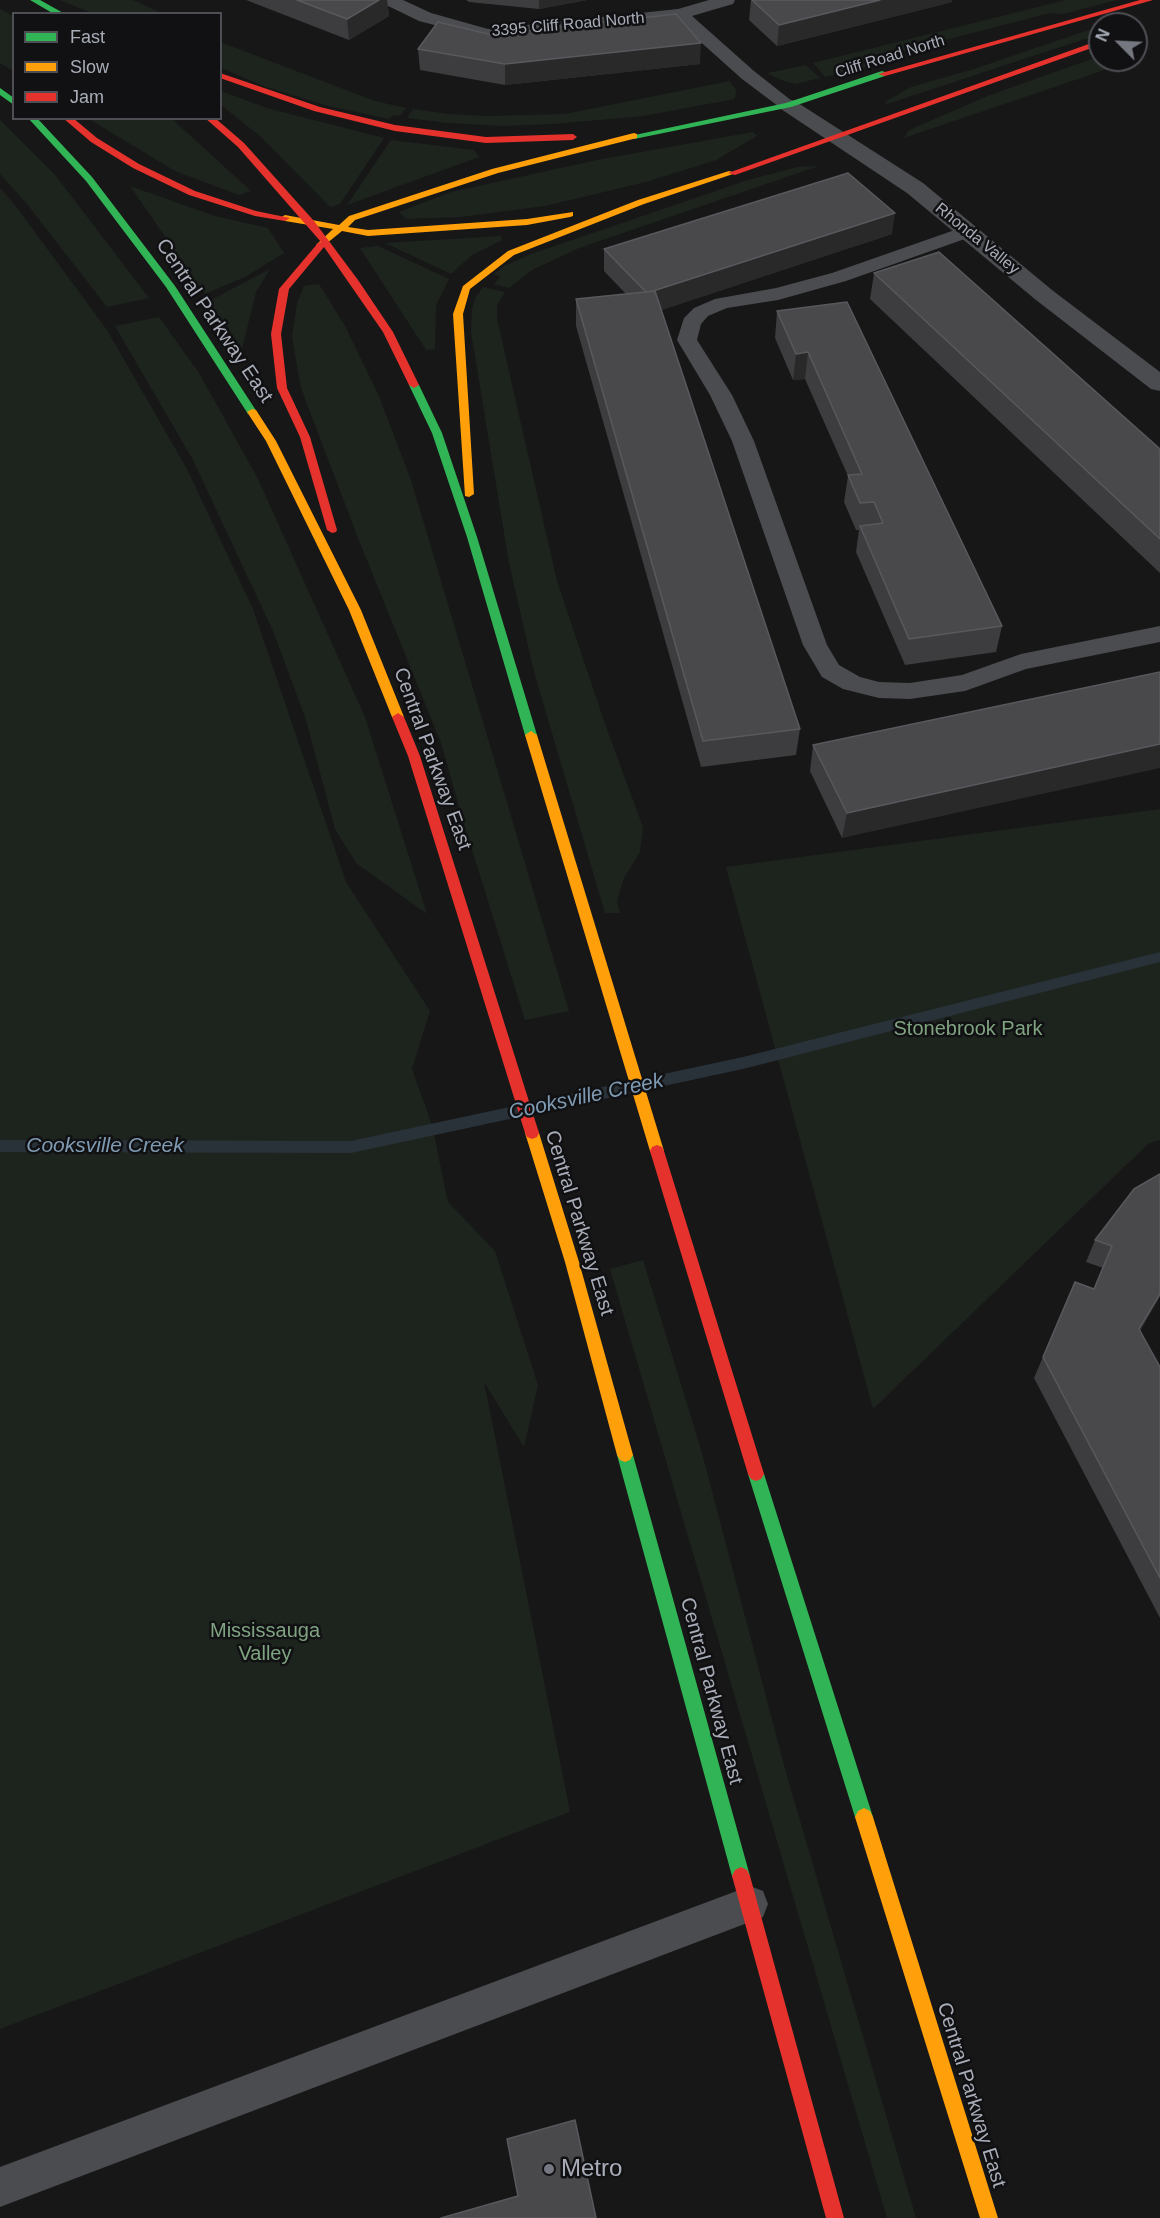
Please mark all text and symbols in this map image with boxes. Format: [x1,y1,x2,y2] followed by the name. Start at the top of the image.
[491,9,645,41] street label: 3395 Cliff Road North
[12,12,222,120] legend
[1088,12,1148,72] north arrow
[70,27,105,47] text: Fast
[1093,27,1113,44] text: N
[833,31,947,83] street label: Cliff Road North
[70,57,109,77] text: Slow
[70,87,104,107] text: Jam
[931,199,1023,279] street label: Rhonda Valley
[150,235,278,407] street label: Central Parkway East
[388,665,476,853] street label: Central Parkway East
[894,1017,1042,1041] park label: Stonebrook Park
[506,1068,666,1126] water label: Cooksville Creek
[539,1128,619,1318] street label: Central Parkway East
[26,1133,184,1159] water label: Cooksville Creek
[675,1595,747,1787] street label: Central Parkway East
[210,1619,320,1666] park label: Mississauga Valley
[931,2000,1011,2190] street label: Central Parkway East
[561,2155,622,2183] place label: Metro
[542,2162,556,2176] marker: Metro

